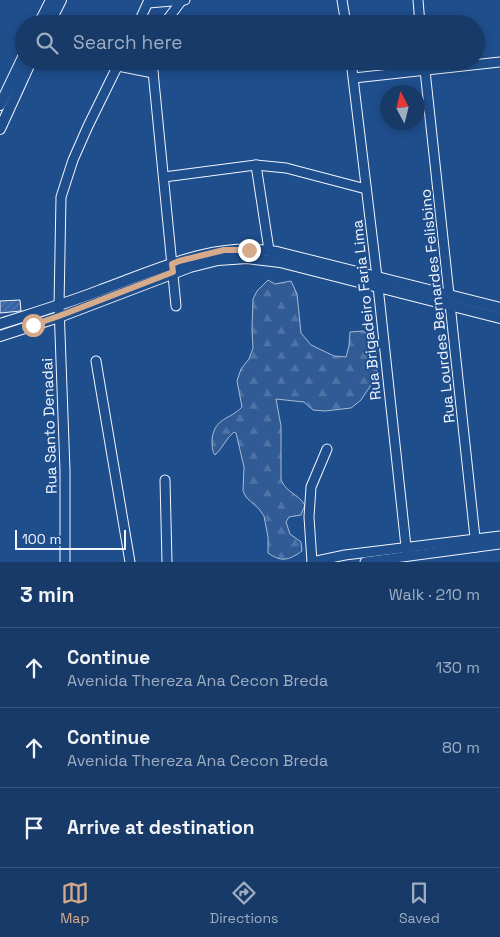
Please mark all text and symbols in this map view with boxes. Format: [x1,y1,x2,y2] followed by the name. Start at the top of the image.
[15,15,485,70] search box
[33,29,61,57] icon: search
[73,30,183,55] text: Search here
[380,85,425,130] north arrow
[415,188,459,424] street label: Rua Lourdes Bernardes Felisbino
[347,219,385,401] street label: Rua Brigadeiro Faria Lima
[238,239,261,262] route end
[22,314,45,337] route start
[37,358,61,494] street label: Rua Santo Denadai
[15,527,126,550] scale bar
[22,530,61,548] text: 100 m
[20,581,75,608] text: 3 min
[389,584,480,605] text: Walk · 210 m
[67,645,150,670] text: Continue
[20,654,48,682] icon: ahead
[436,657,480,678] text: 130 m
[67,670,328,691] text: Avenida Thereza Ana Cecon Breda
[67,725,150,750] text: Continue
[20,734,48,762] icon: ahead
[442,737,480,758] text: 80 m
[67,750,328,771] text: Avenida Thereza Ana Cecon Breda
[20,814,48,842] icon: arrive
[67,815,255,840] text: Arrive at destination
[60,879,89,927] tab: Map
[210,879,278,927] tab: Directions
[399,879,440,927] tab: Saved

